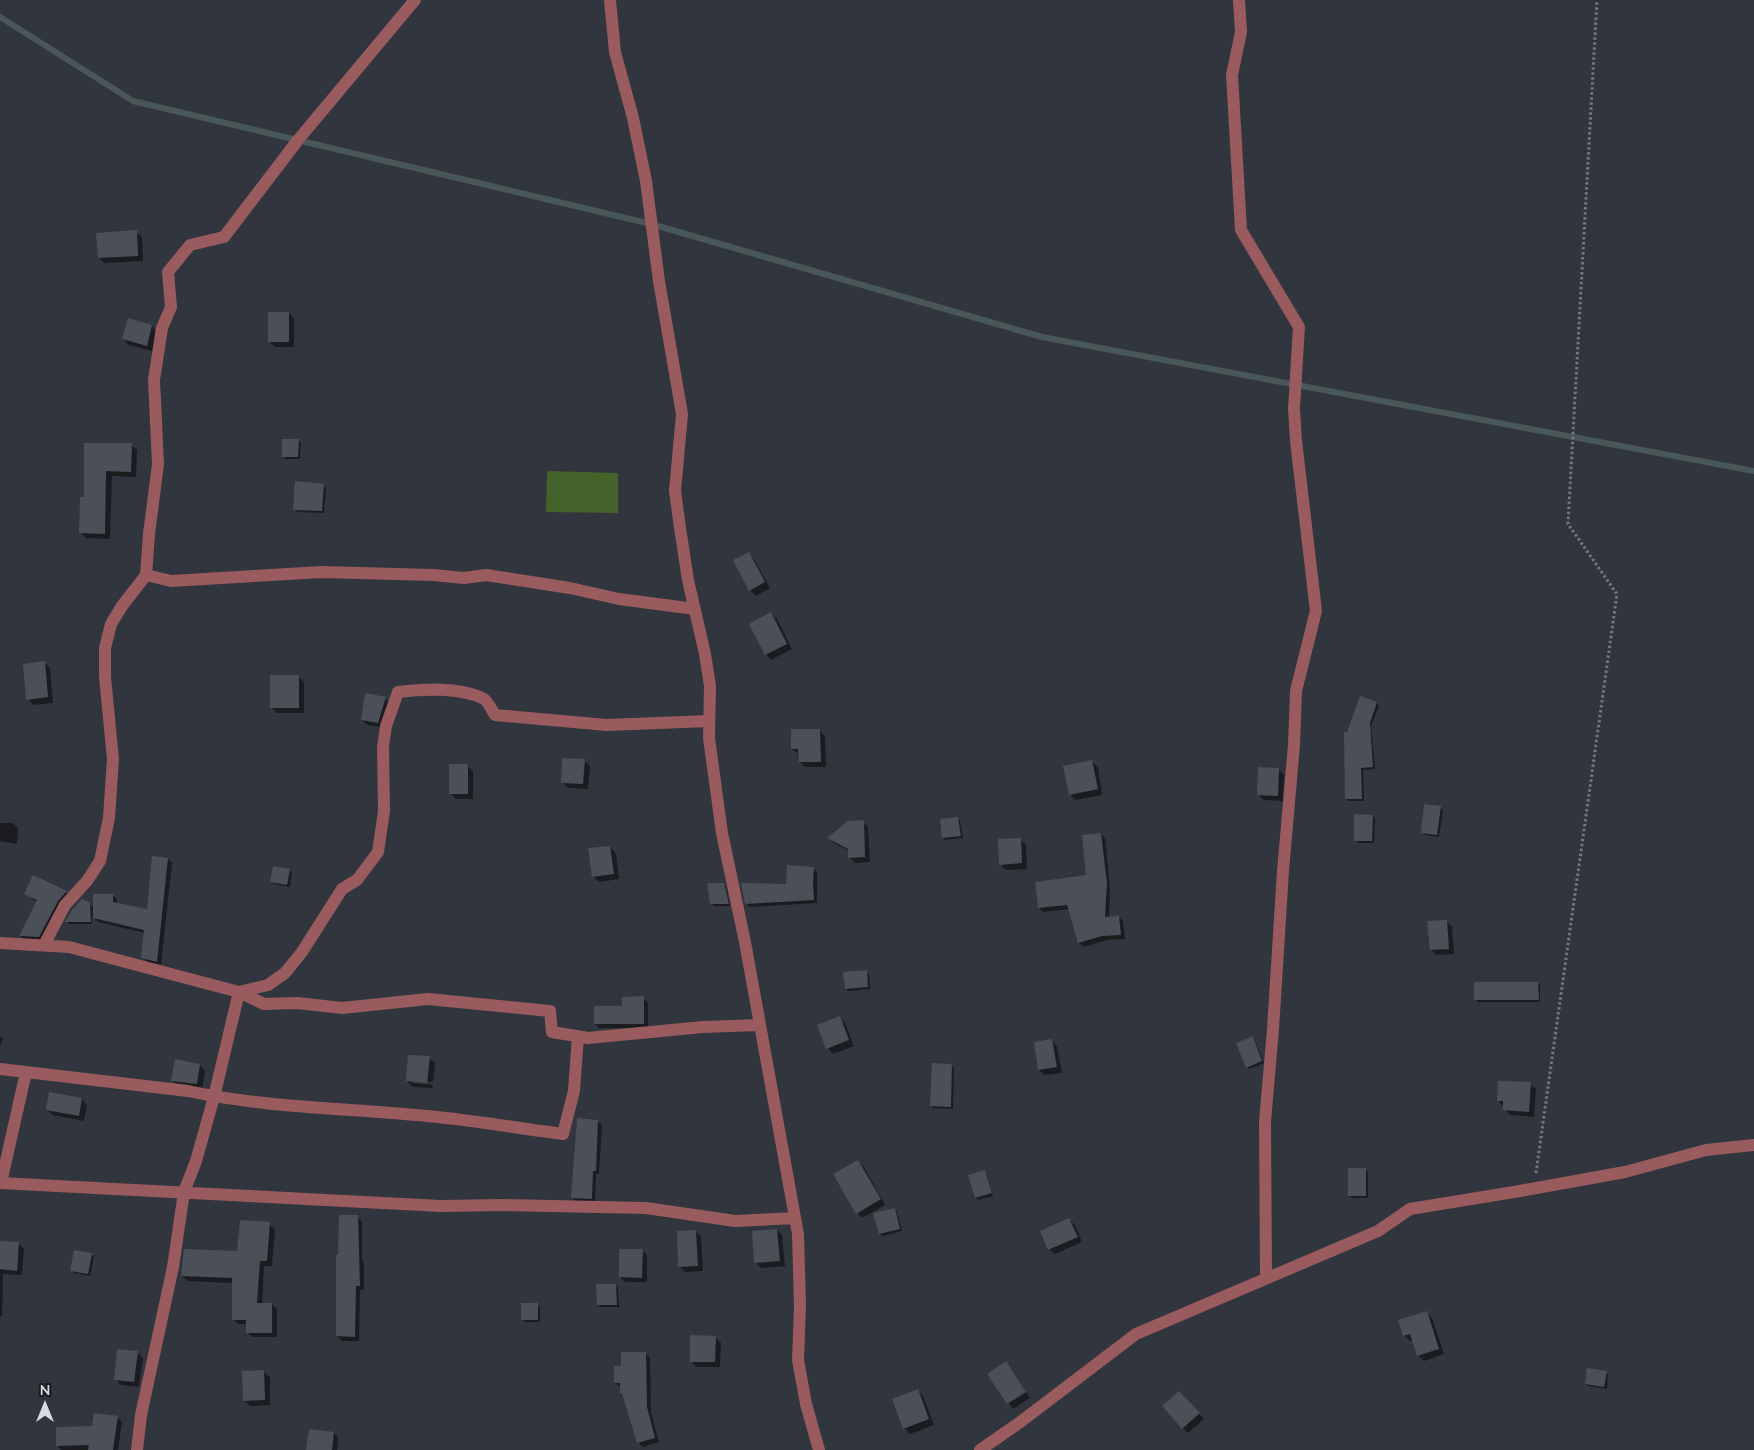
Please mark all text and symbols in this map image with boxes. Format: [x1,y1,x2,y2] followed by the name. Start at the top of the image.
[20,1380,70,1430] north arrow
[40,1381,50,1399] text: N

